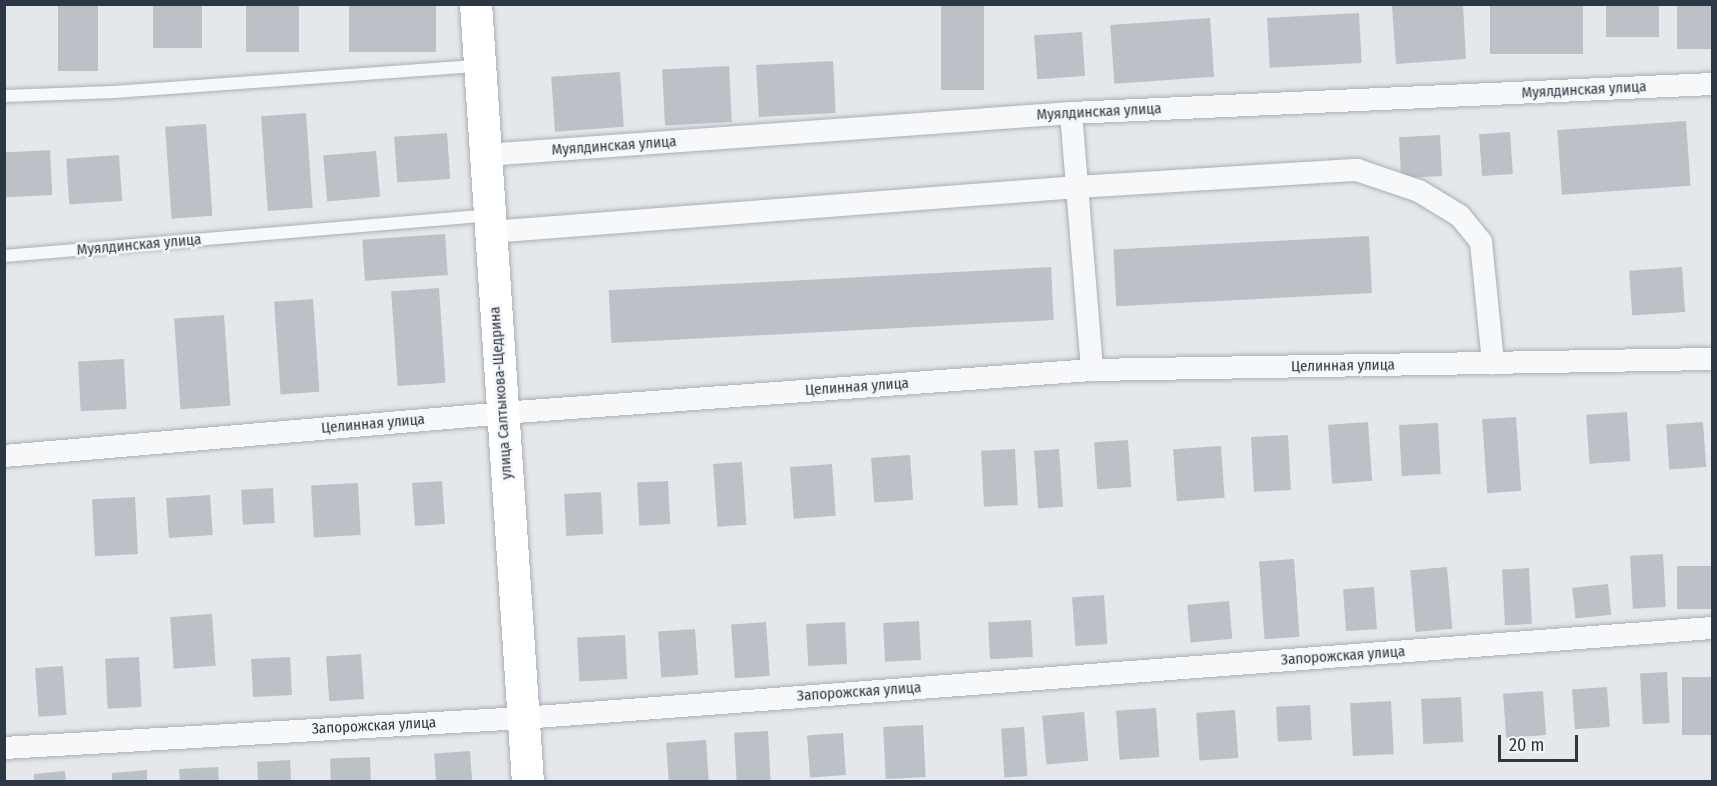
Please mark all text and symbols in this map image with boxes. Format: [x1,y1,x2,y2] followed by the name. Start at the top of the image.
[1521,78,1647,102] street label: Муялдинская улица
[1036,100,1162,124] street label: Муялдинская улица
[551,133,677,159] street label: Муялдинская улица
[76,231,202,259] street label: Муялдинская улица
[486,306,516,480] street label: улица Салтыкова-Щедрина
[1291,356,1395,376] street label: Целинная улица
[805,374,909,400] street label: Целинная улица
[320,411,426,437] street label: Целинная улица
[1280,643,1406,669] street label: Запорожская улица
[796,679,922,705] street label: Запорожская улица
[311,714,437,738] street label: Запорожская улица
[1501,723,1580,761] scale bar
[1509,734,1544,756] text: 20 m

